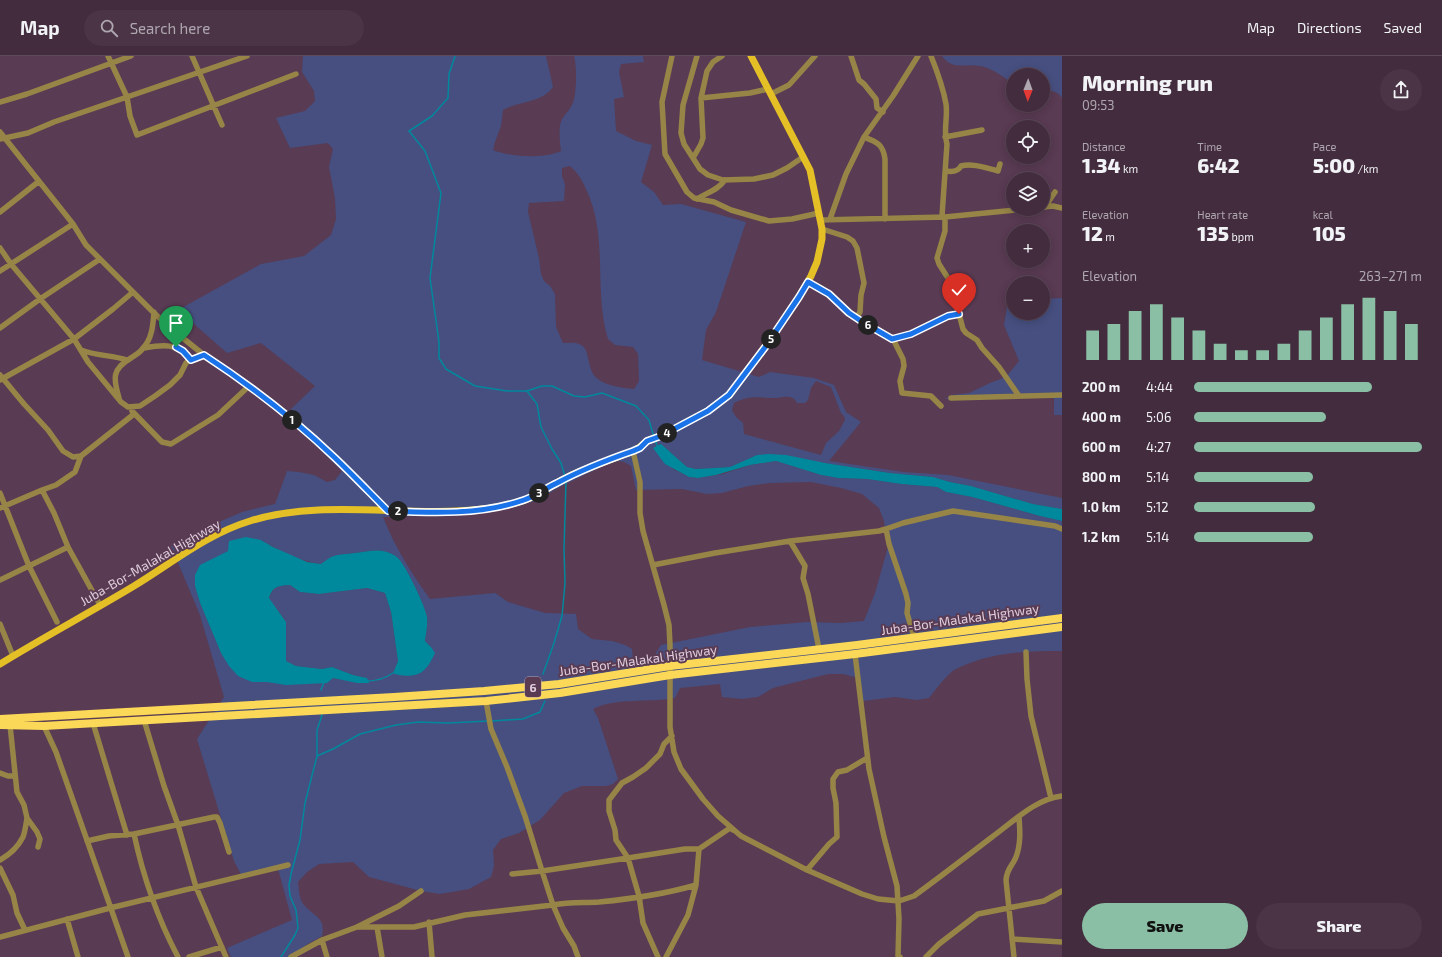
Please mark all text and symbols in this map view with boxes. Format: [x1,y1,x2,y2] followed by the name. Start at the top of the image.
[84,10,364,46] search box
[20,16,60,39] text: Map
[98,17,120,39] icon: search
[130,19,210,37] text: Search here
[1247,19,1275,36] text: Map
[1297,19,1362,36] text: Directions
[1384,19,1422,36] text: Saved
[1006,68,1050,112] north arrow
[1006,68,1050,320] map controls
[1082,69,1213,95] text: Morning run
[1380,69,1422,111] button: share
[1082,97,1115,113] text: 09:53
[1006,120,1050,164] button: locate
[1082,140,1125,153] text: Distance
[1197,140,1222,153] text: Time
[1313,140,1336,153] text: Pace
[1082,153,1121,177] text: 1.34
[1197,153,1240,177] text: 6:42
[1313,153,1355,177] text: 5:00
[1121,162,1138,175] text: km
[1355,162,1378,175] text: /km
[1006,172,1050,216] button: layers
[1082,208,1129,221] text: Elevation
[1197,208,1248,221] text: Heart rate
[1313,208,1333,221] text: kcal
[1082,221,1103,245] text: 12
[1197,221,1229,245] text: 135
[1313,221,1346,245] text: 105
[1006,224,1050,268] button: +
[1103,230,1115,243] text: m
[1229,230,1254,243] text: bpm
[1082,268,1137,284] text: Elevation
[1359,268,1422,284] text: 263–271 m
[942,273,976,314] pin
[1006,276,1050,320] button: −
[948,279,970,301] icon: check
[159,306,193,347] pin
[165,312,187,334] icon: arrive
[858,315,878,335] pin: 6
[865,318,871,331] text: 6
[761,329,781,349] pin: 5
[768,332,774,345] text: 5
[1082,379,1120,395] text: 200 m
[1146,379,1173,395] text: 4:44
[1082,409,1121,425] text: 400 m
[1146,409,1171,425] text: 5:06
[282,410,302,430] pin: 1
[290,413,294,426] text: 1
[657,423,677,443] pin: 4
[663,426,671,439] text: 4
[1082,439,1120,455] text: 600 m
[1146,439,1171,455] text: 4:27
[1082,469,1121,485] text: 800 m
[1146,469,1169,485] text: 5:14
[529,483,549,503] pin: 3
[536,486,542,499] text: 3
[1082,499,1121,515] text: 1.0 km
[1146,499,1169,515] text: 5:12
[388,501,408,521] pin: 2
[395,504,401,517] text: 2
[77,515,223,609] street label: Juba-Bor-Malakal Highway
[1082,529,1120,545] text: 1.2 km
[1146,529,1169,545] text: 5:14
[880,600,1040,638] street label: Juba-Bor-Malakal Highway
[558,641,718,679] street label: Juba-Bor-Malakal Highway
[525,677,541,697] road number: 6
[1082,903,1248,949] button: Save
[1256,903,1422,949] button: Share

